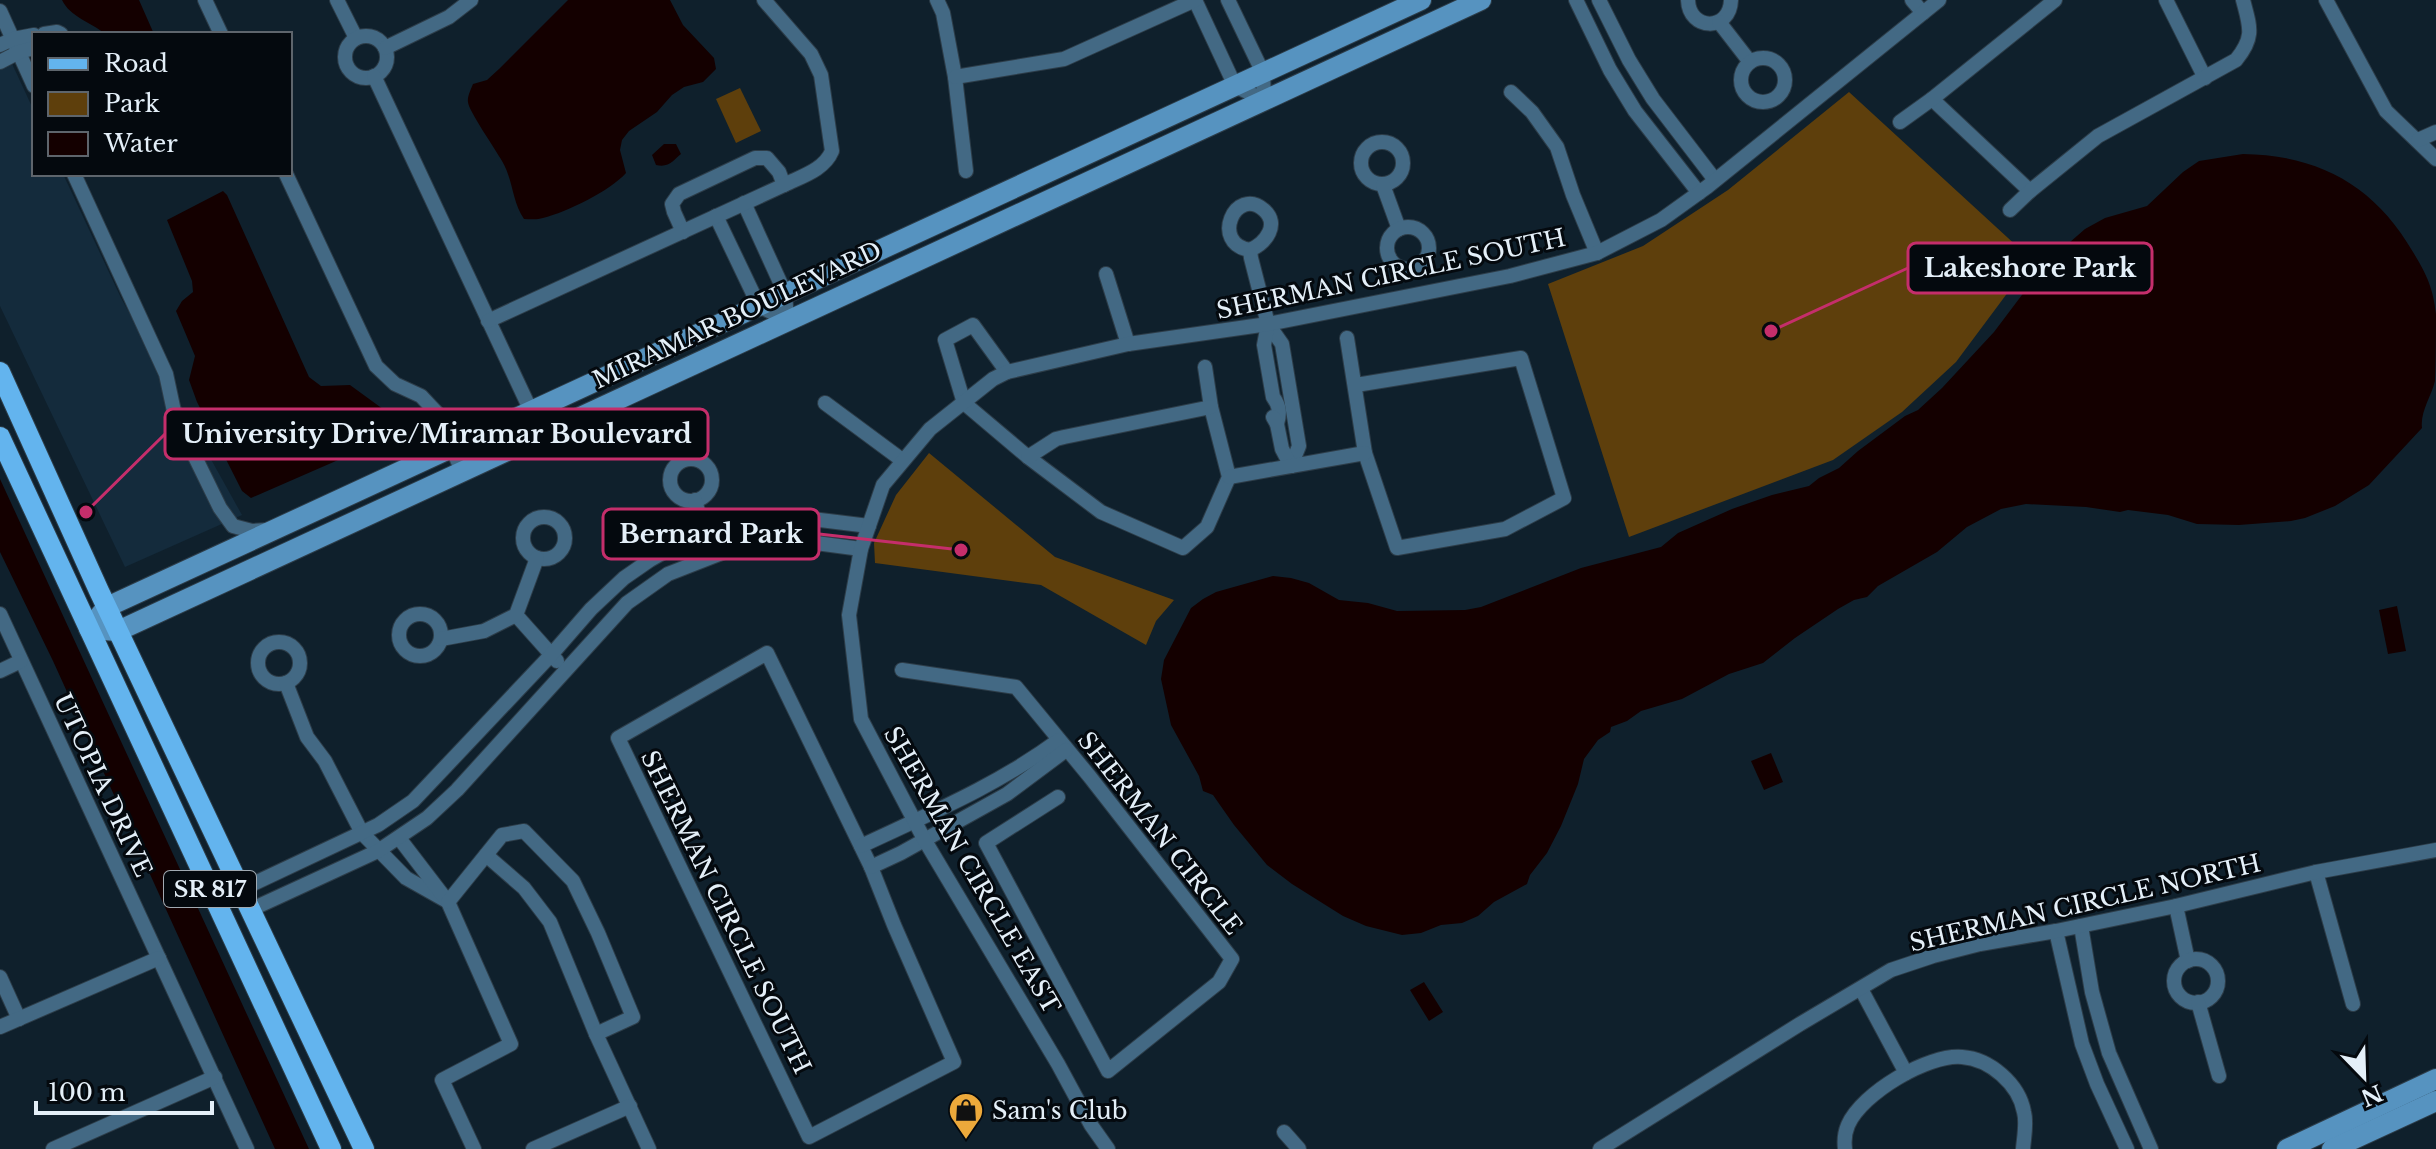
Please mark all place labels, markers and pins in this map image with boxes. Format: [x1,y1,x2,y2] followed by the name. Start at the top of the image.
[1908,243,2152,293] callout: Lakeshore Park
[165,409,708,459] callout: University Drive/Miramar Boulevard
[603,509,819,559] callout: Bernard Park
[947,1091,985,1141] shop icon: Sam's Club
[992,1096,1127,1125] place label: Sam's Club

